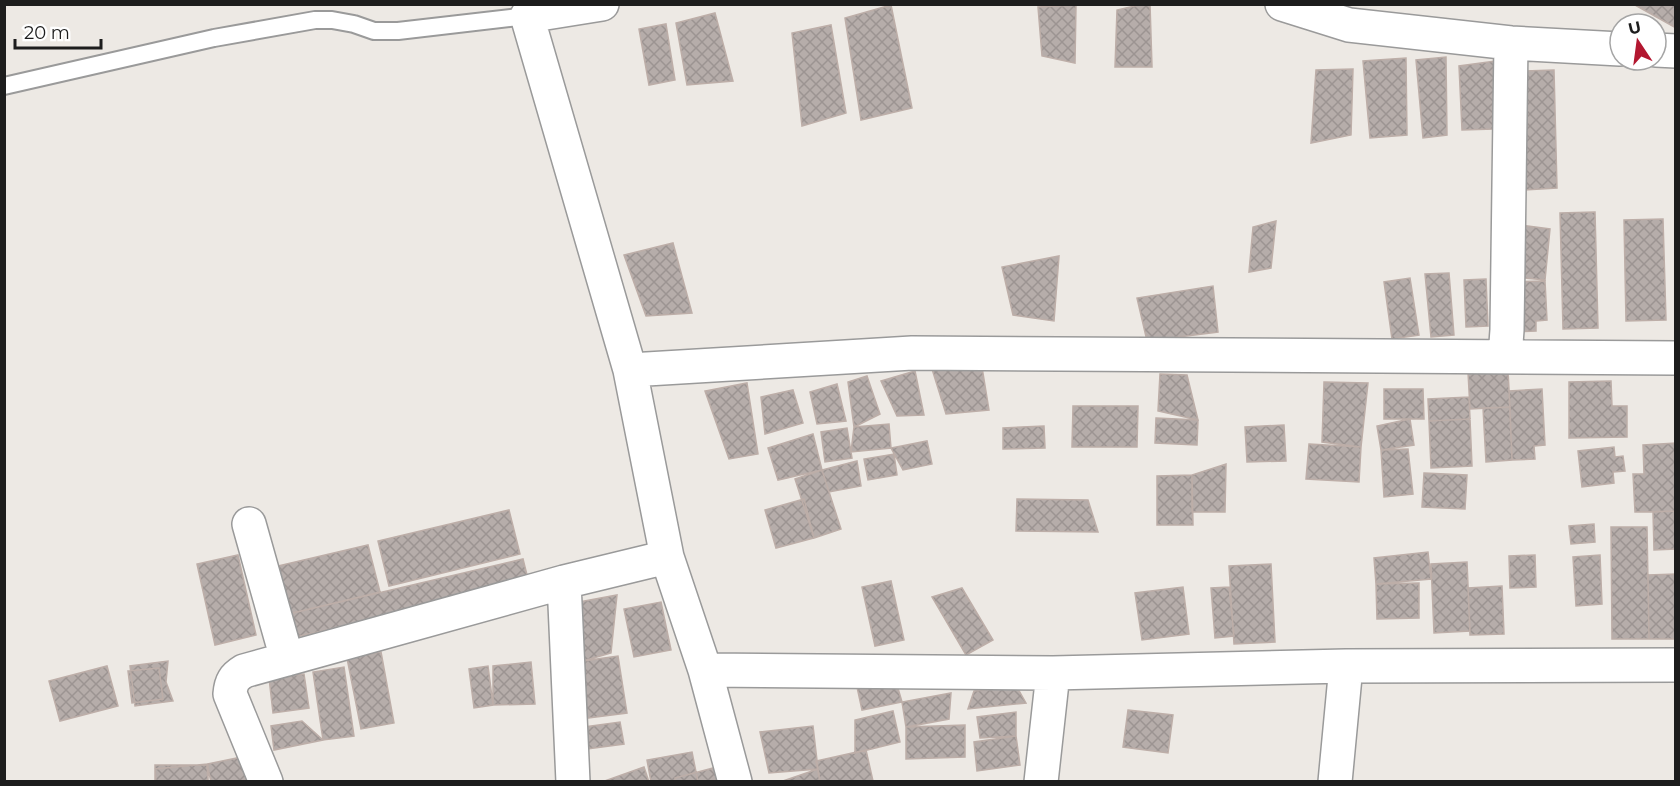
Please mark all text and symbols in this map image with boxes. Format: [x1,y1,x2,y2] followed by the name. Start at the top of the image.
[15,12,100,50] scale bar
[1608,12,1668,72] north arrow
[1626,17,1643,39] text: U
[24,22,70,44] text: 20 m

